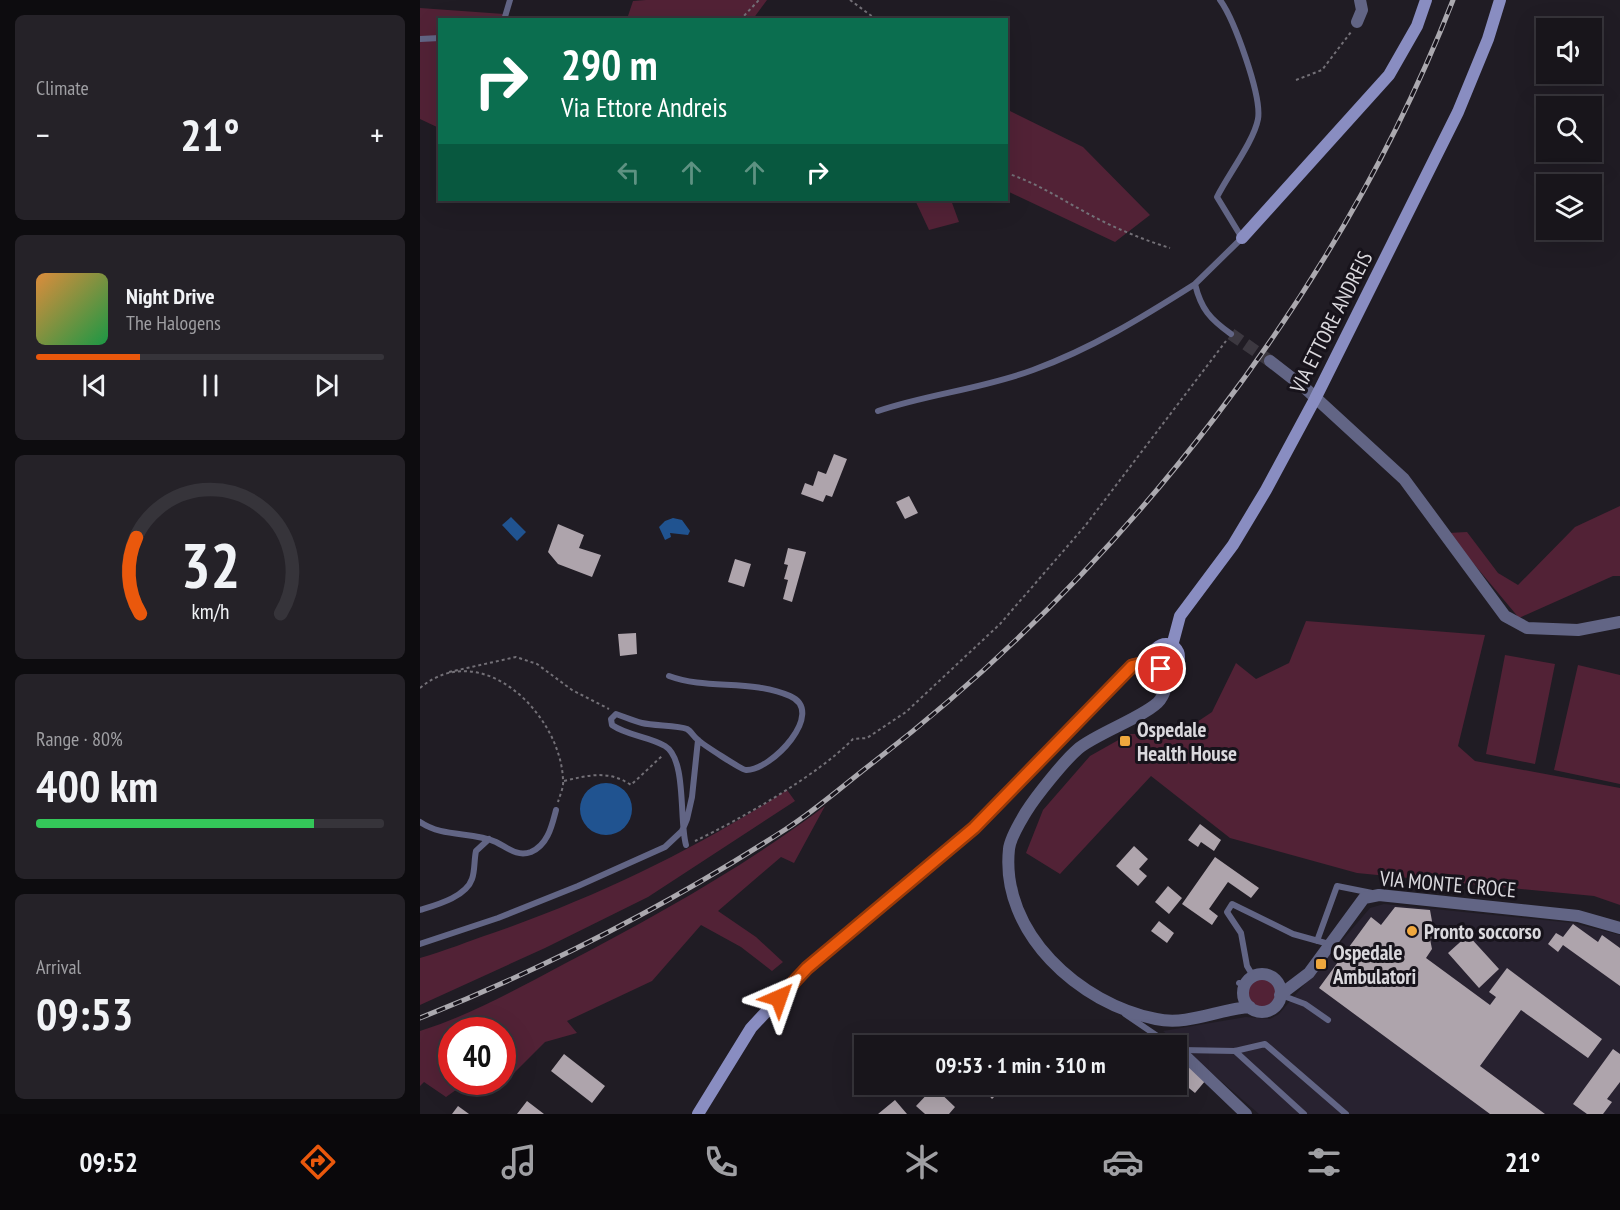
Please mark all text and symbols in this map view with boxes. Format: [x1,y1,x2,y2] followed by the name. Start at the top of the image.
[1536,18,1602,240] map controls
[1536,18,1602,84] button: sound
[561,37,658,92] text: 290 m
[462,42,540,120] icon: right
[36,75,89,101] text: Climate
[561,90,727,124] text: Via Ettore Andreis
[1536,96,1602,162] button: search
[180,105,240,163] text: 21°
[36,113,50,156] text: −
[370,113,384,156] text: +
[612,156,645,189] icon: left
[675,156,708,189] icon: ahead
[738,156,771,189] icon: ahead
[801,156,834,189] icon: right
[1536,174,1602,240] button: layers
[1283,247,1378,398] street label: VIA ETTORE ANDREIS
[126,282,215,310] text: Night Drive
[126,310,221,336] text: The Halogens
[78,369,111,402] icon: previous
[194,369,227,402] icon: pause
[310,369,343,402] icon: next
[180,524,240,605] text: 32
[191,597,229,625] text: km/h
[1135,643,1186,694] pin
[1144,652,1177,685] icon: arrive
[1137,716,1237,767] place label: Ospedale Health House
[36,726,123,752] text: Range · 80%
[1118,734,1132,748] marker: Ospedale Health House
[36,756,158,814] text: 400 km
[1378,865,1517,903] street label: VIA MONTE CROCE
[1424,918,1541,945] place label: Pronto soccorso
[1405,924,1419,938] marker: Pronto soccorso
[1332,939,1416,990] place label: Ospedale Ambulatori
[36,954,81,980] text: Arrival
[1314,957,1328,971] marker: Ospedale Ambulatori
[747,966,811,1030] position arrow
[36,984,133,1042] text: 09:53
[438,1017,516,1095] speed limit sign: 40
[935,1051,1106,1079] text: 09:53 · 1 min · 310 m
[297,1141,339,1183] icon: directions
[498,1141,540,1183] icon: music
[700,1141,742,1183] icon: phone
[901,1141,943,1183] icon: climate
[1102,1141,1144,1183] icon: car
[1303,1141,1345,1183] icon: filters
[80,1145,138,1179] text: 09:52
[1505,1145,1540,1179] text: 21°

